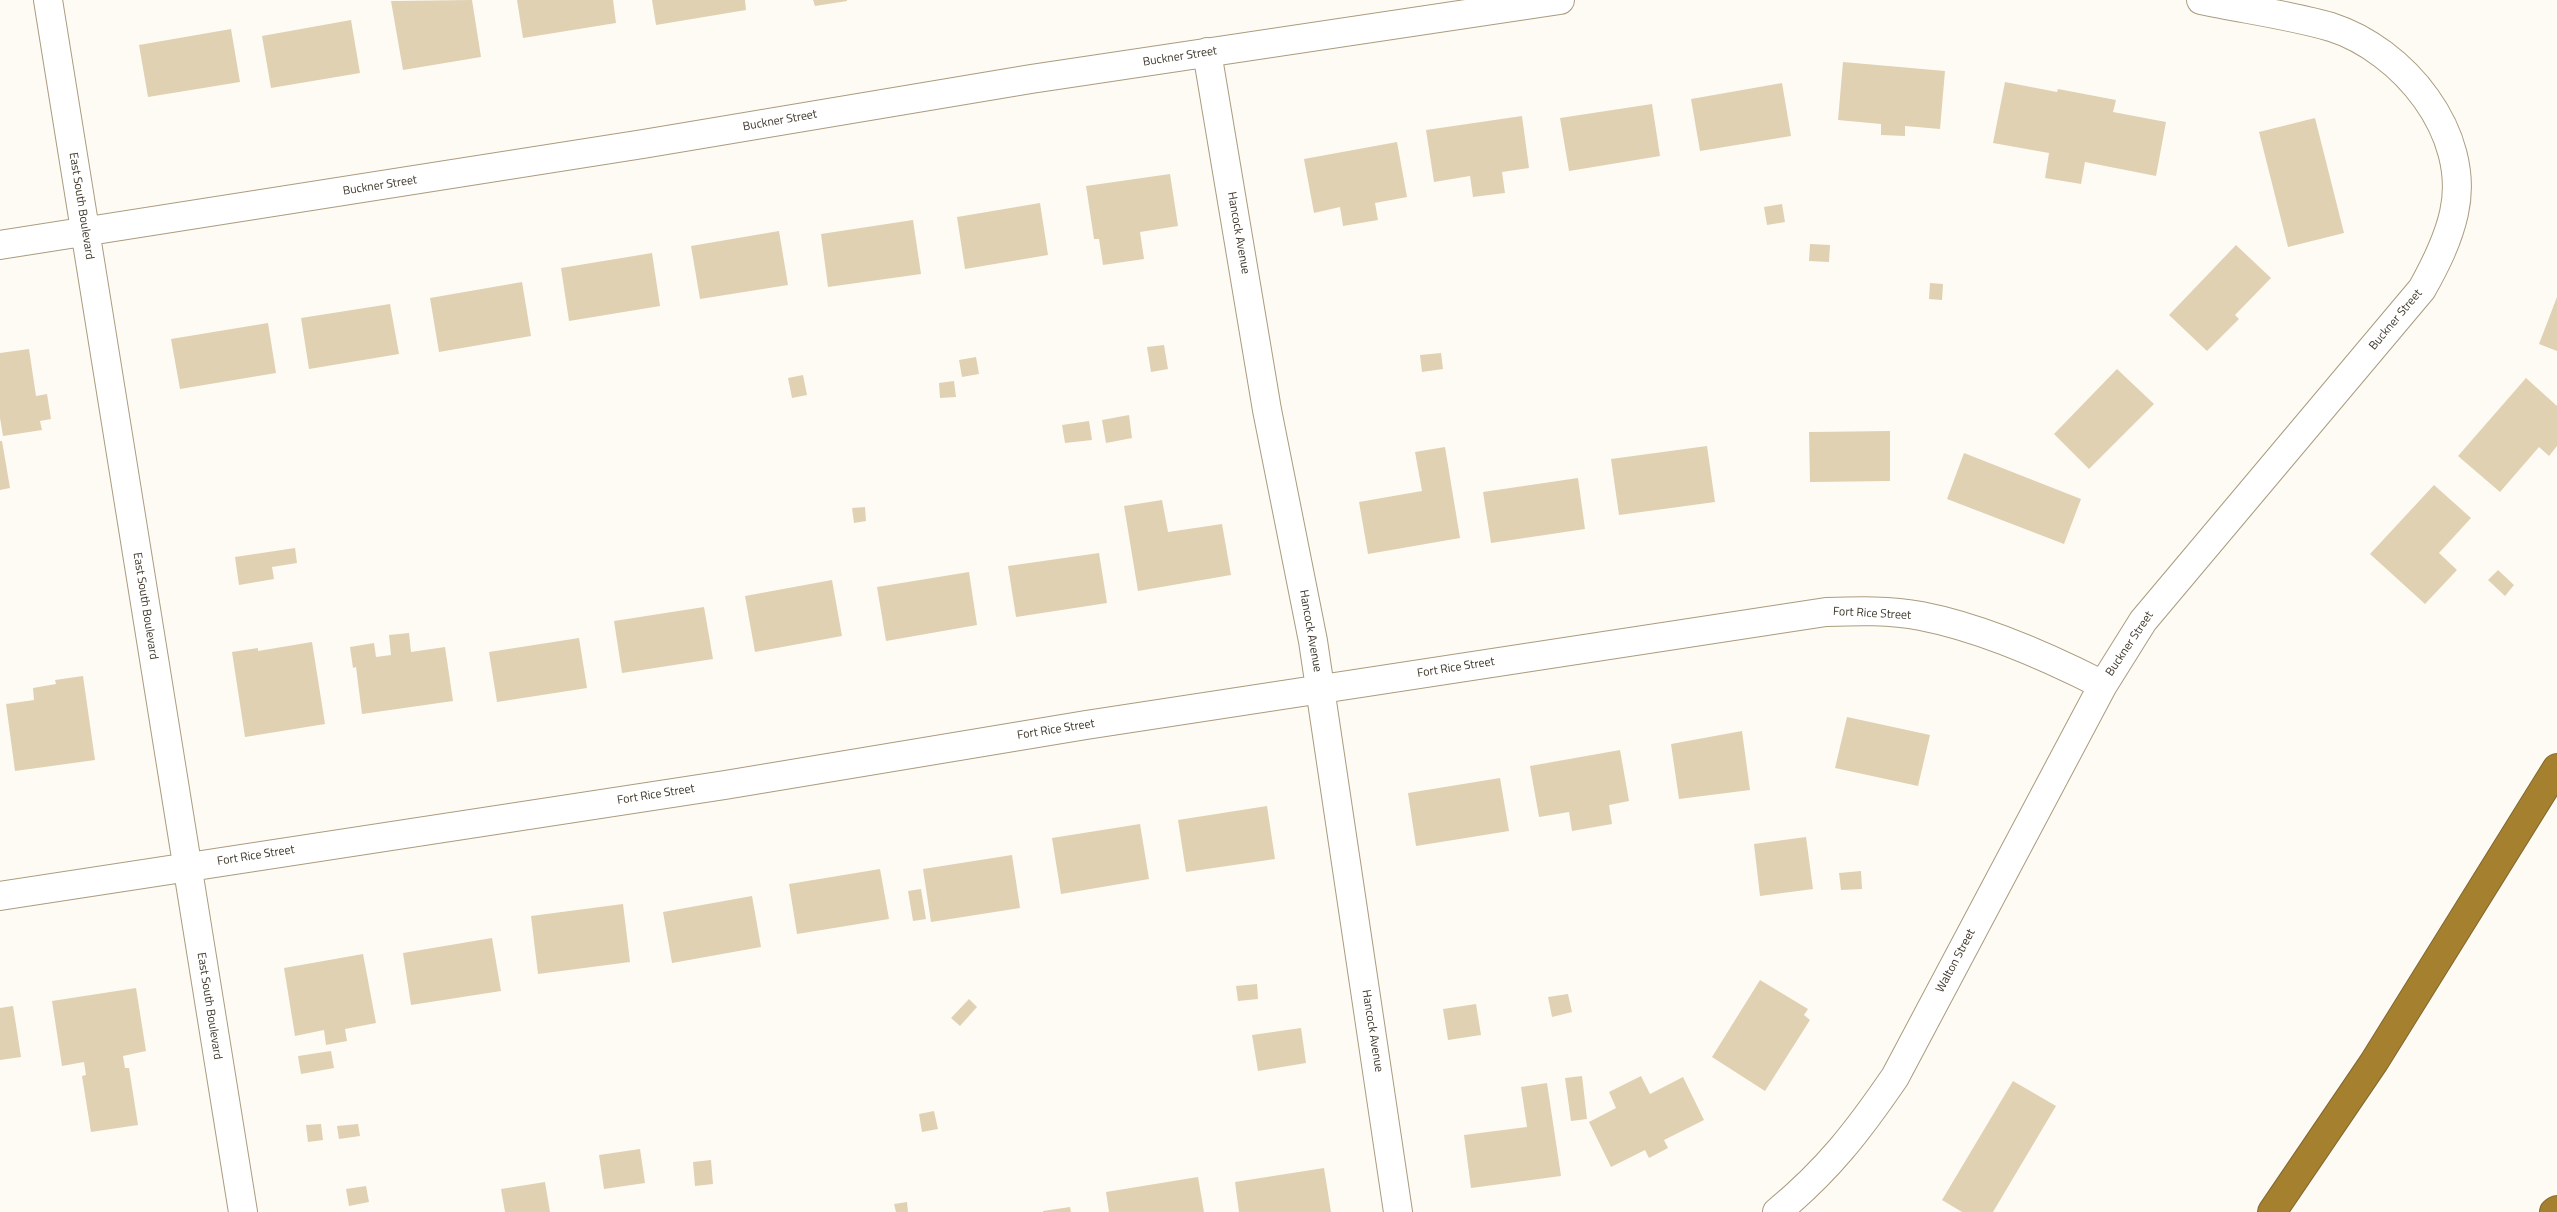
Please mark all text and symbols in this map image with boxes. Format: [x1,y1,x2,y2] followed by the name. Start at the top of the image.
[1142,44,1218,70] street label: Buckner Street
[742,107,818,135] street label: Buckner Street
[65,151,97,261] street label: East South Boulevard
[342,173,418,199] street label: Buckner Street
[1224,191,1252,275] street label: Hancock Avenue
[2366,287,2426,353] street label: Buckner Street
[129,551,161,661] street label: East South Boulevard
[1296,589,1324,673] street label: Hancock Avenue
[1833,605,1911,623] street label: Fort Rice Street
[2103,609,2157,679] street label: Buckner Street
[1416,655,1496,681] street label: Fort Rice Street
[1016,717,1096,743] street label: Fort Rice Street
[616,782,696,808] street label: Fort Rice Street
[216,843,296,869] street label: Fort Rice Street
[1933,927,1979,995] street label: Walton Street
[193,951,225,1061] street label: East South Boulevard
[1358,989,1386,1073] street label: Hancock Avenue

